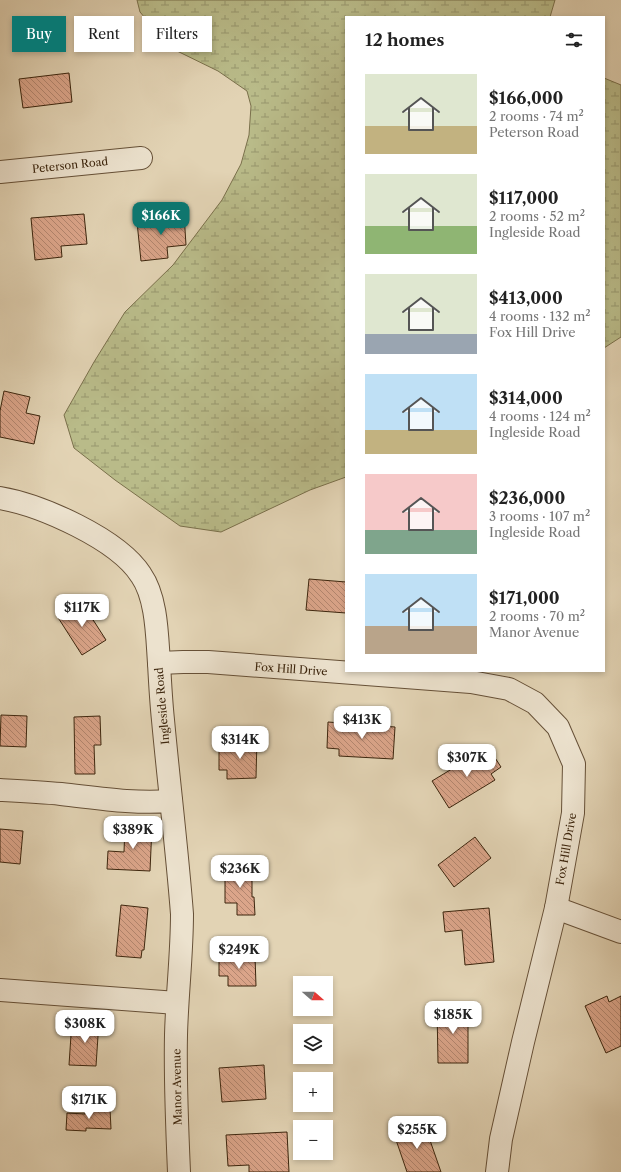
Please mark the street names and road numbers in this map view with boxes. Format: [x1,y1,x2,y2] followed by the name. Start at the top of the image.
[31,154,109,176] street label: Peterson Road
[254,659,328,679] street label: Fox Hill Drive
[152,667,172,745] street label: Ingleside Road
[553,812,579,886] street label: Fox Hill Drive
[169,1049,185,1125] street label: Manor Avenue

